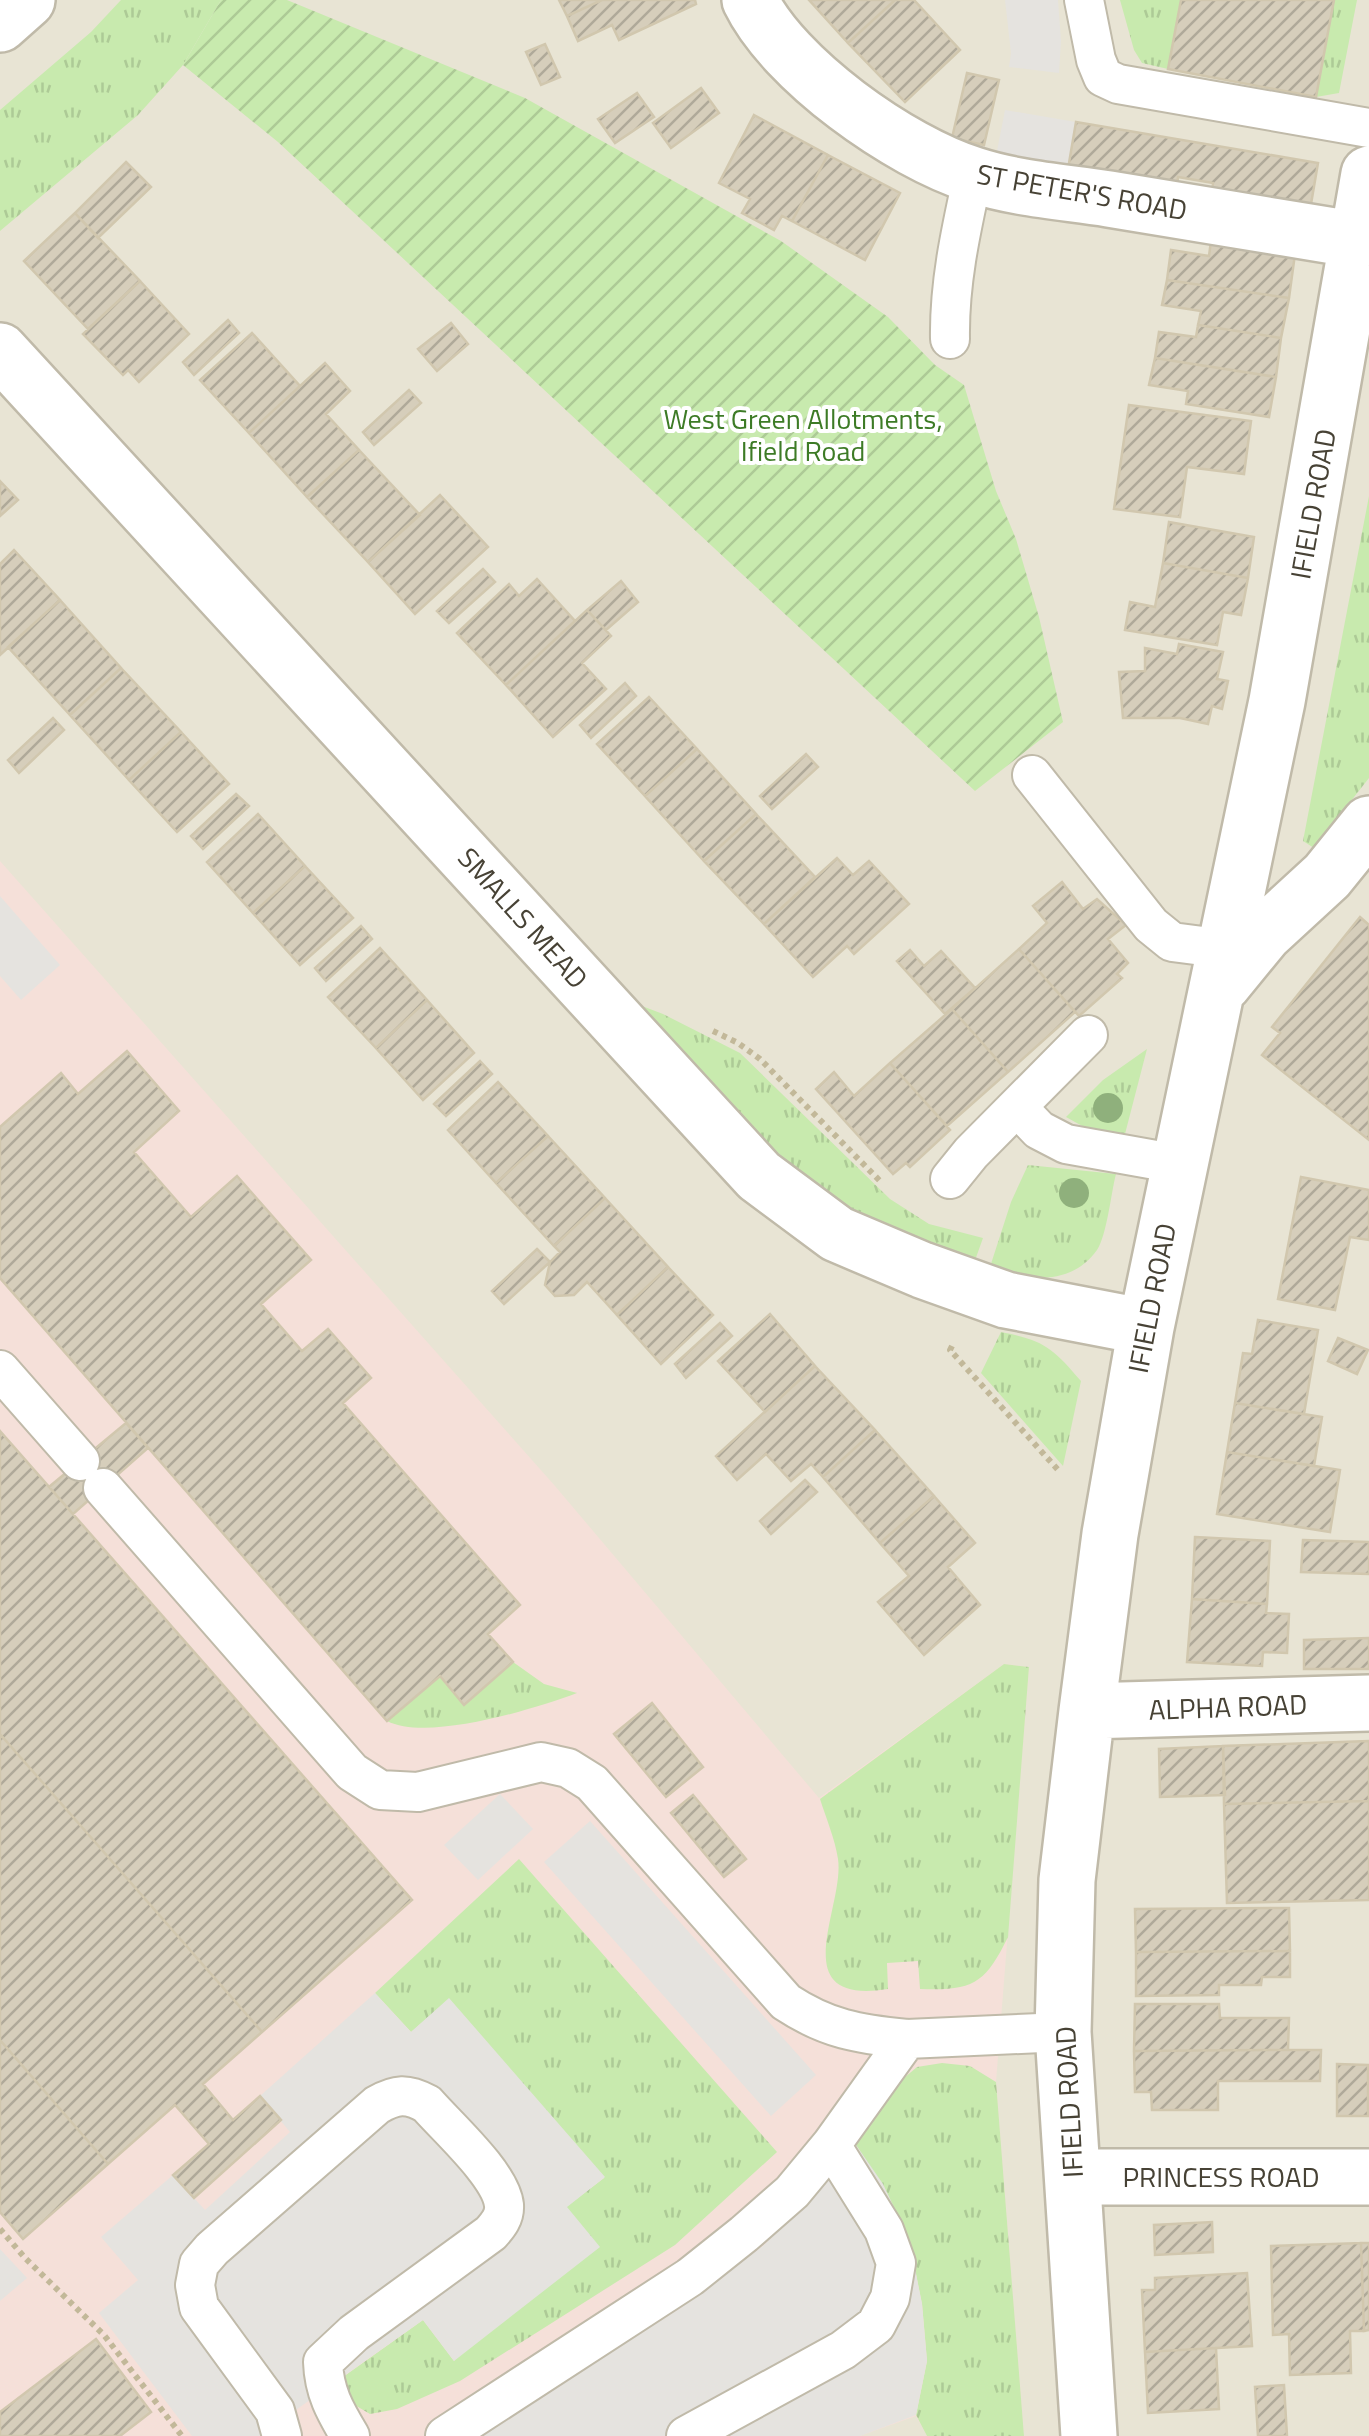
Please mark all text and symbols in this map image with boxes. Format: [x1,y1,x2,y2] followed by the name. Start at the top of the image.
[974,152,1191,231] street label: ST PETER'S ROAD
[663,397,943,472] park label: West Green Allotments, Ifield Road
[1278,425,1347,582] street label: IFIELD ROAD
[448,837,599,998] street label: SMALLS MEAD
[1116,1219,1187,1376] street label: IFIELD ROAD
[1148,1682,1308,1731] street label: ALPHA ROAD
[1043,2025,1094,2179] street label: IFIELD ROAD
[1123,2155,1319,2198] street label: PRINCESS ROAD

